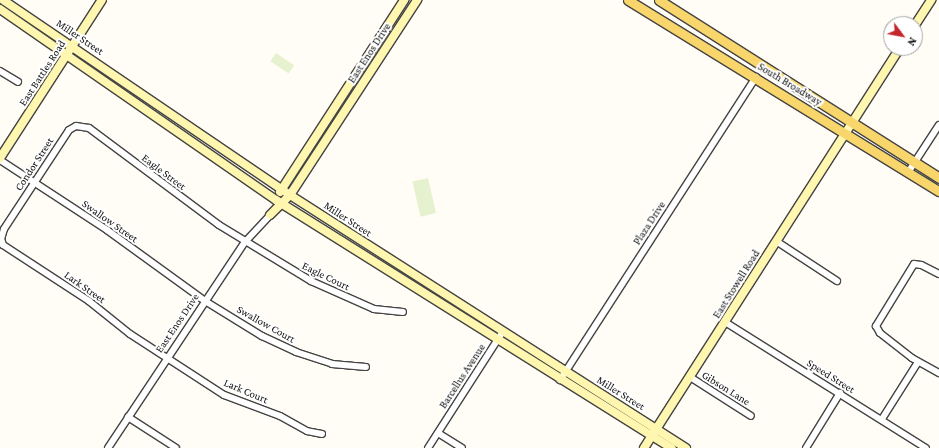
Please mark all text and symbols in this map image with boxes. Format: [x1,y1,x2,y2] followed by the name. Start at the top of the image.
[54,16,106,58] street label: Miller Street
[883,16,923,56] north arrow
[345,21,393,85] street label: East Enos Drive
[905,35,919,48] text: N
[16,38,68,108] street label: East Battles Road
[756,60,824,108] street label: South Broadway
[12,135,56,193] street label: Condor Street
[139,151,189,193] street label: Eagle Street
[79,197,141,245] street label: Swallow Street
[322,199,374,239] street label: Miller Street
[630,199,668,247] street label: Plaza Drive
[710,247,762,321] street label: East Stowell Road
[300,259,352,293] street label: Eagle Court
[62,268,108,306] street label: Lark Street
[152,291,202,355] street label: East Enos Drive
[234,303,298,345] street label: Swallow Court
[436,341,488,411] street label: Barcellus Avenue
[805,356,857,396] street label: Speed Street
[699,368,753,408] street label: Gibson Lane
[594,373,648,413] street label: Miller Street
[222,376,270,406] street label: Lark Court

